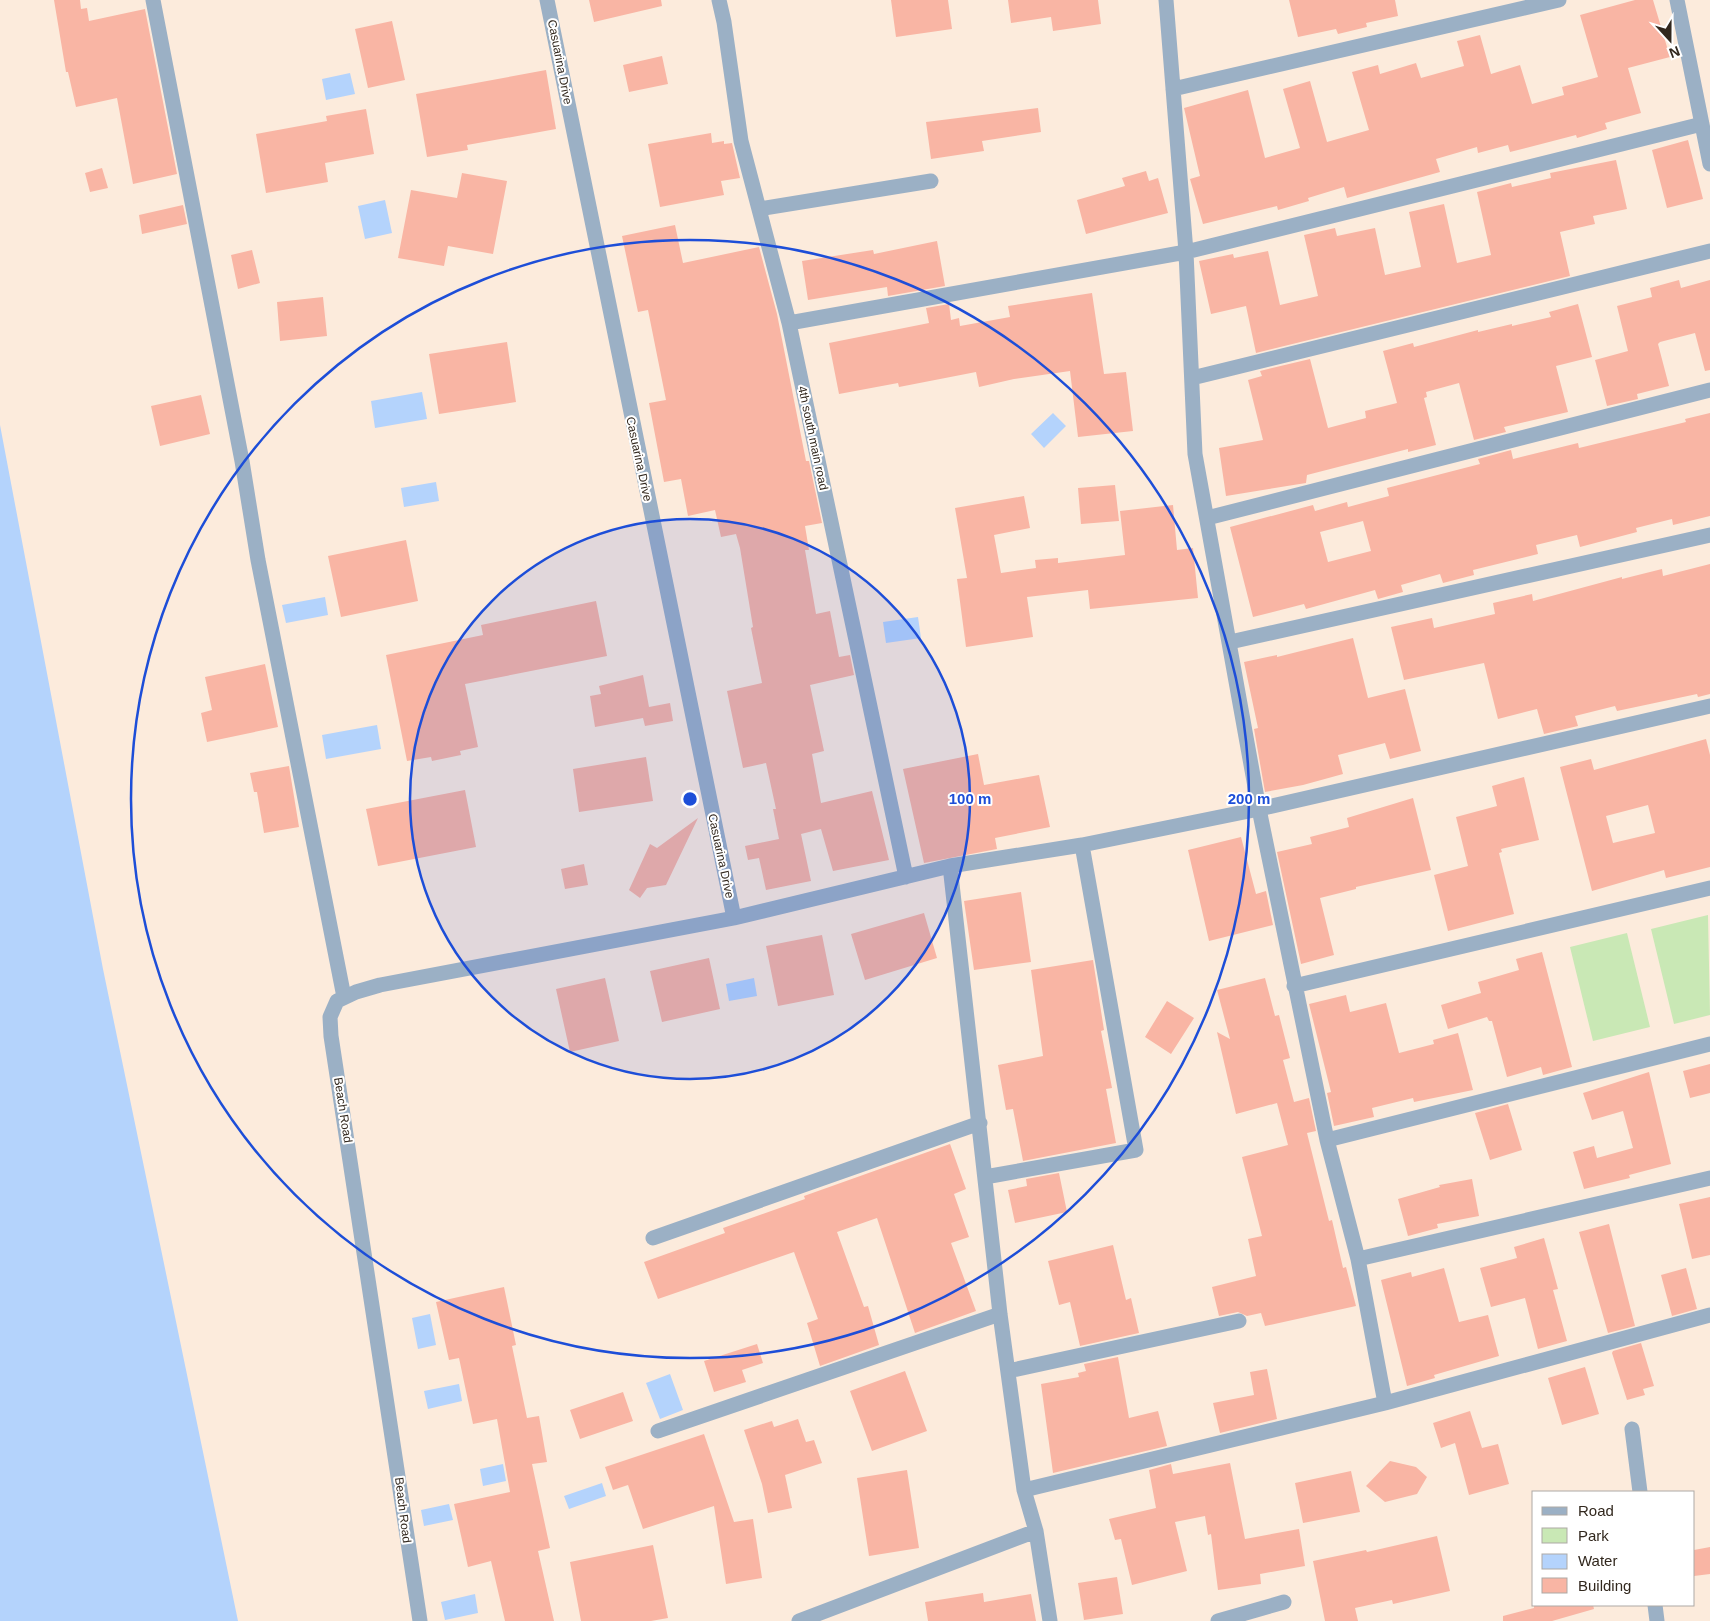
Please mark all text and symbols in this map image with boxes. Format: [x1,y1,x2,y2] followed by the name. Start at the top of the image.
[1645,15,1695,65] north arrow
[545,18,575,106] street label: Casuarina Drive
[1667,43,1682,61] text: N
[795,385,831,491] street label: 4th south main road
[623,415,655,503] street label: Casuarina Drive
[681,790,699,808] centre of rings
[949,790,991,807] text: 100 m
[1228,790,1270,807] text: 200 m
[705,812,737,900] street label: Casuarina Drive
[331,1076,355,1144] street label: Beach Road
[392,1476,414,1544] street label: Beach Road
[1532,1491,1695,1606] legend
[1578,1502,1614,1519] text: Road
[1578,1527,1609,1544] text: Park
[1578,1552,1617,1569] text: Water
[1578,1577,1631,1594] text: Building

